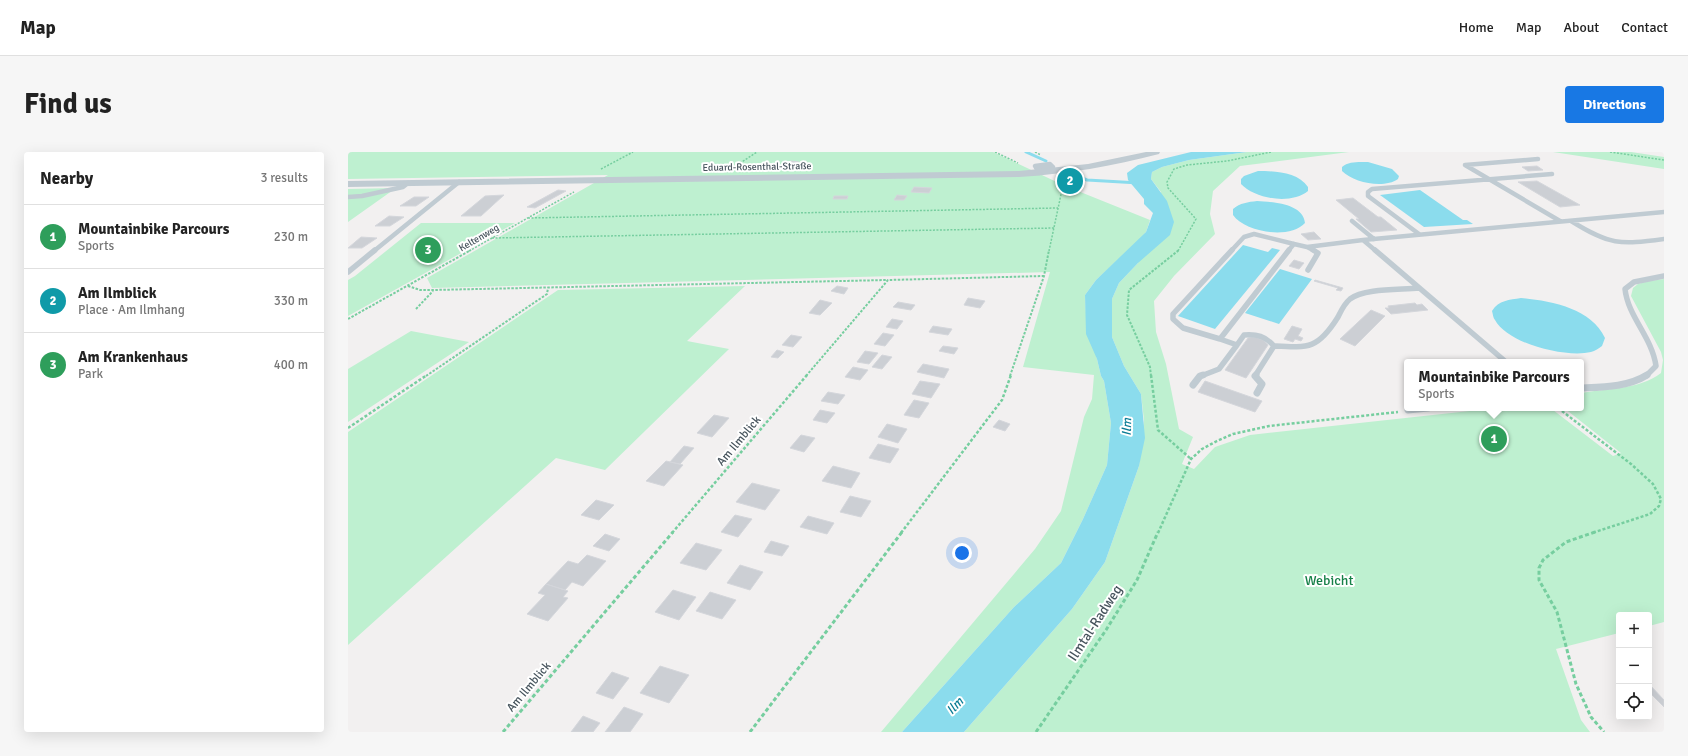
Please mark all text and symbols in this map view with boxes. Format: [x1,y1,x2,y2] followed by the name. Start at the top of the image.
[20,16,56,40] text: Map
[1459,19,1494,36] text: Home
[1516,19,1541,36] text: Map
[1563,19,1599,36] text: About
[1621,19,1668,36] text: Contact
[1565,86,1664,123] button: Directions
[24,87,112,121] text: Find us
[702,160,812,174] street label: Eduard-Rosenthal-Straße
[1057,166,1083,196] pin: 2
[40,168,93,189] text: Nearby
[260,170,308,186] text: 3 results
[78,220,229,238] text: Mountainbike Parcours
[457,222,501,254] street label: Keltenweg
[49,229,57,245] text: 1
[274,229,308,245] text: 230 m
[415,235,441,265] pin: 3
[78,238,114,254] text: Sports
[78,284,157,302] text: Am Ilmblick
[49,293,57,309] text: 2
[274,293,308,309] text: 330 m
[78,302,185,318] text: Place · Am Ilmhang
[78,348,188,366] text: Am Krankenhaus
[49,357,57,373] text: 3
[274,357,308,373] text: 400 m
[1404,359,1584,411] popup
[78,366,103,382] text: Park
[1418,368,1570,386] text: Mountainbike Parcours
[1418,386,1455,402] text: Sports
[714,413,764,469] street label: Am Ilmblick
[1119,417,1135,436] water label: Ilm
[1481,424,1507,454] pin: 1
[952,543,972,563] your location
[1305,572,1353,589] park label: Webicht
[1064,582,1126,664] street label: Ilmtal-Radweg
[1616,612,1652,720] map controls
[1616,612,1652,648] button: +
[1616,648,1652,684] button: −
[504,659,554,715] street label: Am Ilmblick
[1616,684,1652,720] button: locate
[943,694,967,718] water label: Ilm

